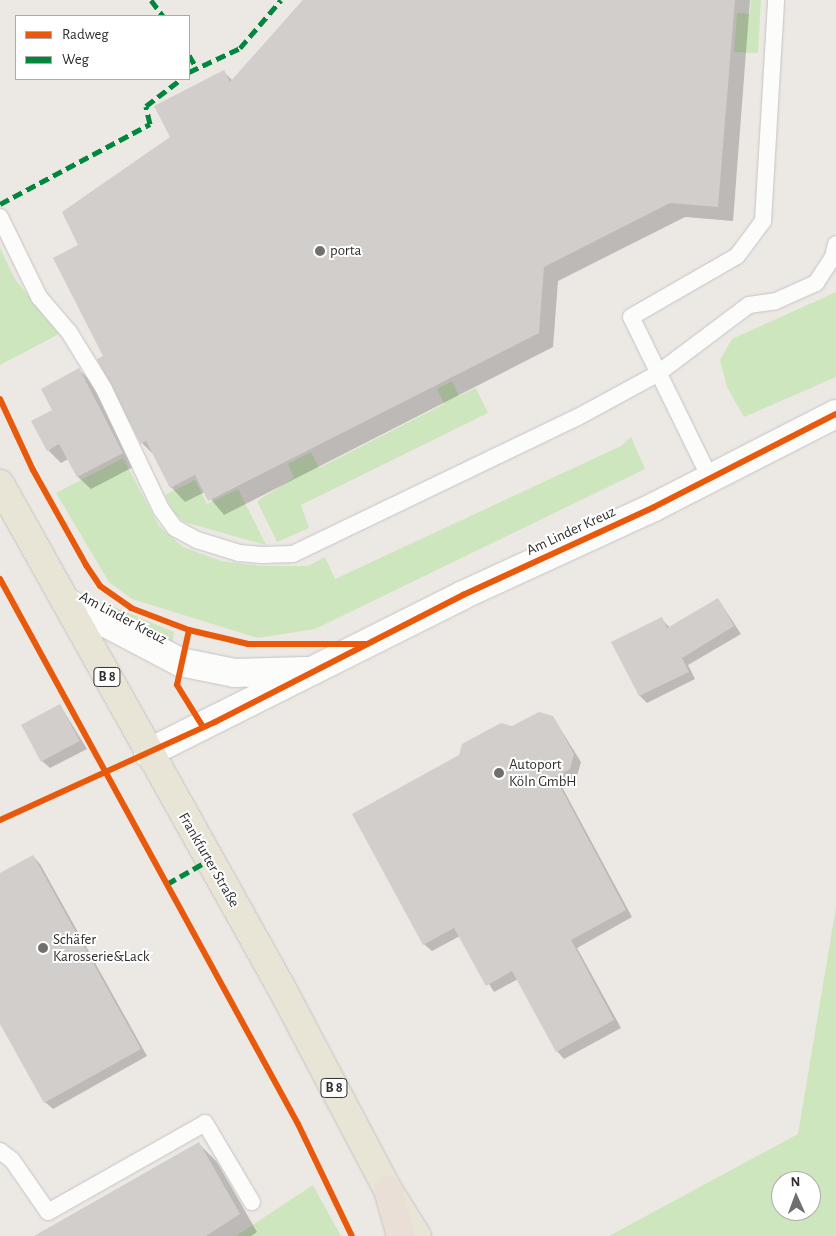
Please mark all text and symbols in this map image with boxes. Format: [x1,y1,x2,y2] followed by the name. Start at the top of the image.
[15,15,190,80] legend
[62,27,109,42] text: Radweg
[62,52,89,67] text: Weg
[330,242,361,260] place label: porta
[314,245,326,257] marker: porta
[524,503,618,559] street label: Am Linder Kreuz
[76,587,170,649] street label: Am Linder Kreuz
[93,666,121,689] road number: B 8
[509,755,577,790] place label: Autoport Köln GmbH
[493,767,505,779] marker: Autoport Köln GmbH
[175,809,243,911] street label: Frankfurter Straße
[53,930,150,965] place label: Schäfer Karosserie&Lack
[37,942,49,954] marker: Schäfer Karosserie&Lack
[320,1076,348,1100] road number: B 8
[771,1171,821,1221] north arrow
[790,1175,801,1189] text: N

